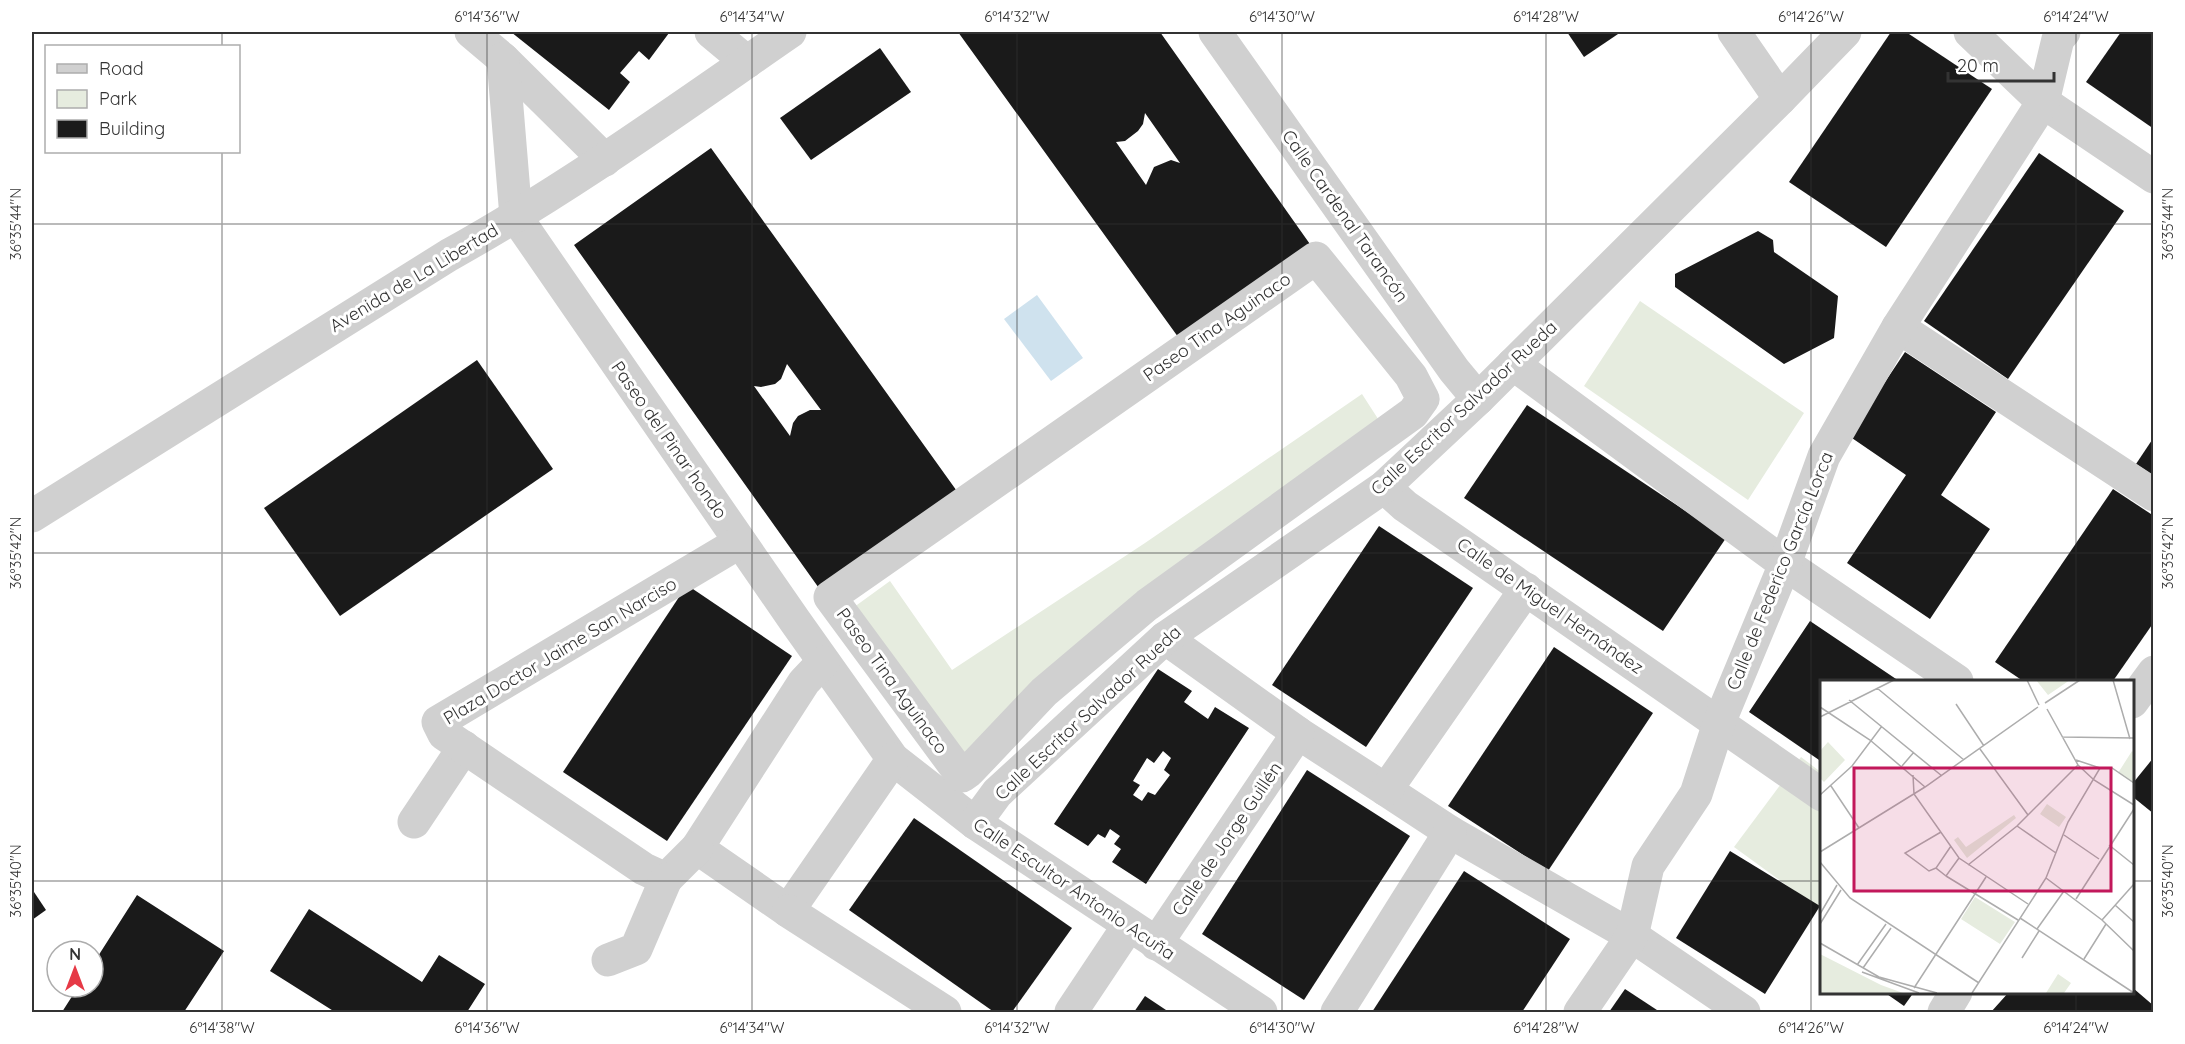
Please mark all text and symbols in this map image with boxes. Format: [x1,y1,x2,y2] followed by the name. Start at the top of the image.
[454,7,520,26] text: 6°14'36"W
[719,7,785,26] text: 6°14'34"W
[984,7,1050,26] text: 6°14'32"W
[1249,7,1316,26] text: 6°14'30"W
[1513,7,1579,26] text: 6°14'28"W
[1778,7,1844,26] text: 6°14'26"W
[2043,7,2109,26] text: 6°14'24"W
[45,45,240,153] legend
[1948,45,2054,83] scale bar
[1957,54,1999,77] text: 20 m
[99,57,144,80] text: Road
[99,87,137,110] text: Park
[99,117,165,140] text: Building
[1277,125,1414,306] street label: Calle Cardenal Tarancón
[6,188,25,260] text: 36°35'44"N
[2158,188,2177,260] text: 36°35'44"N
[325,218,502,337] street label: Avenida de La Libertad
[1138,267,1295,386] street label: Paseo Tina Aguinaco
[1366,315,1562,500] street label: Calle Escritor Salvador Rueda
[606,356,732,523] street label: Paseo del Pinar hondo
[1721,448,1838,693] street label: Calle de Federico García Lorca
[6,517,25,589] text: 36°35'42"N
[2158,517,2177,589] text: 36°35'42"N
[1453,532,1648,679] street label: Calle de Miguel Hernández
[439,572,681,729] street label: Plaza Doctor Jaime San Narciso
[832,603,953,758] street label: Paseo Tina Aguinaco
[990,620,1186,805] street label: Calle Escritor Salvador Rueda
[1820,680,2134,993] inset map
[1166,757,1287,920] street label: Calle de Jorge Guillén
[969,812,1180,965] street label: Calle Escultor Antonio Acuña
[6,844,25,918] text: 36°35'40"N
[2158,844,2177,918] text: 36°35'40"N
[45,939,105,999] north arrow
[69,944,81,964] text: N
[189,1018,255,1037] text: 6°14'38"W
[454,1018,520,1037] text: 6°14'36"W
[719,1018,785,1037] text: 6°14'34"W
[984,1018,1050,1037] text: 6°14'32"W
[1249,1018,1316,1037] text: 6°14'30"W
[1513,1018,1579,1037] text: 6°14'28"W
[1778,1018,1844,1037] text: 6°14'26"W
[2043,1018,2109,1037] text: 6°14'24"W

